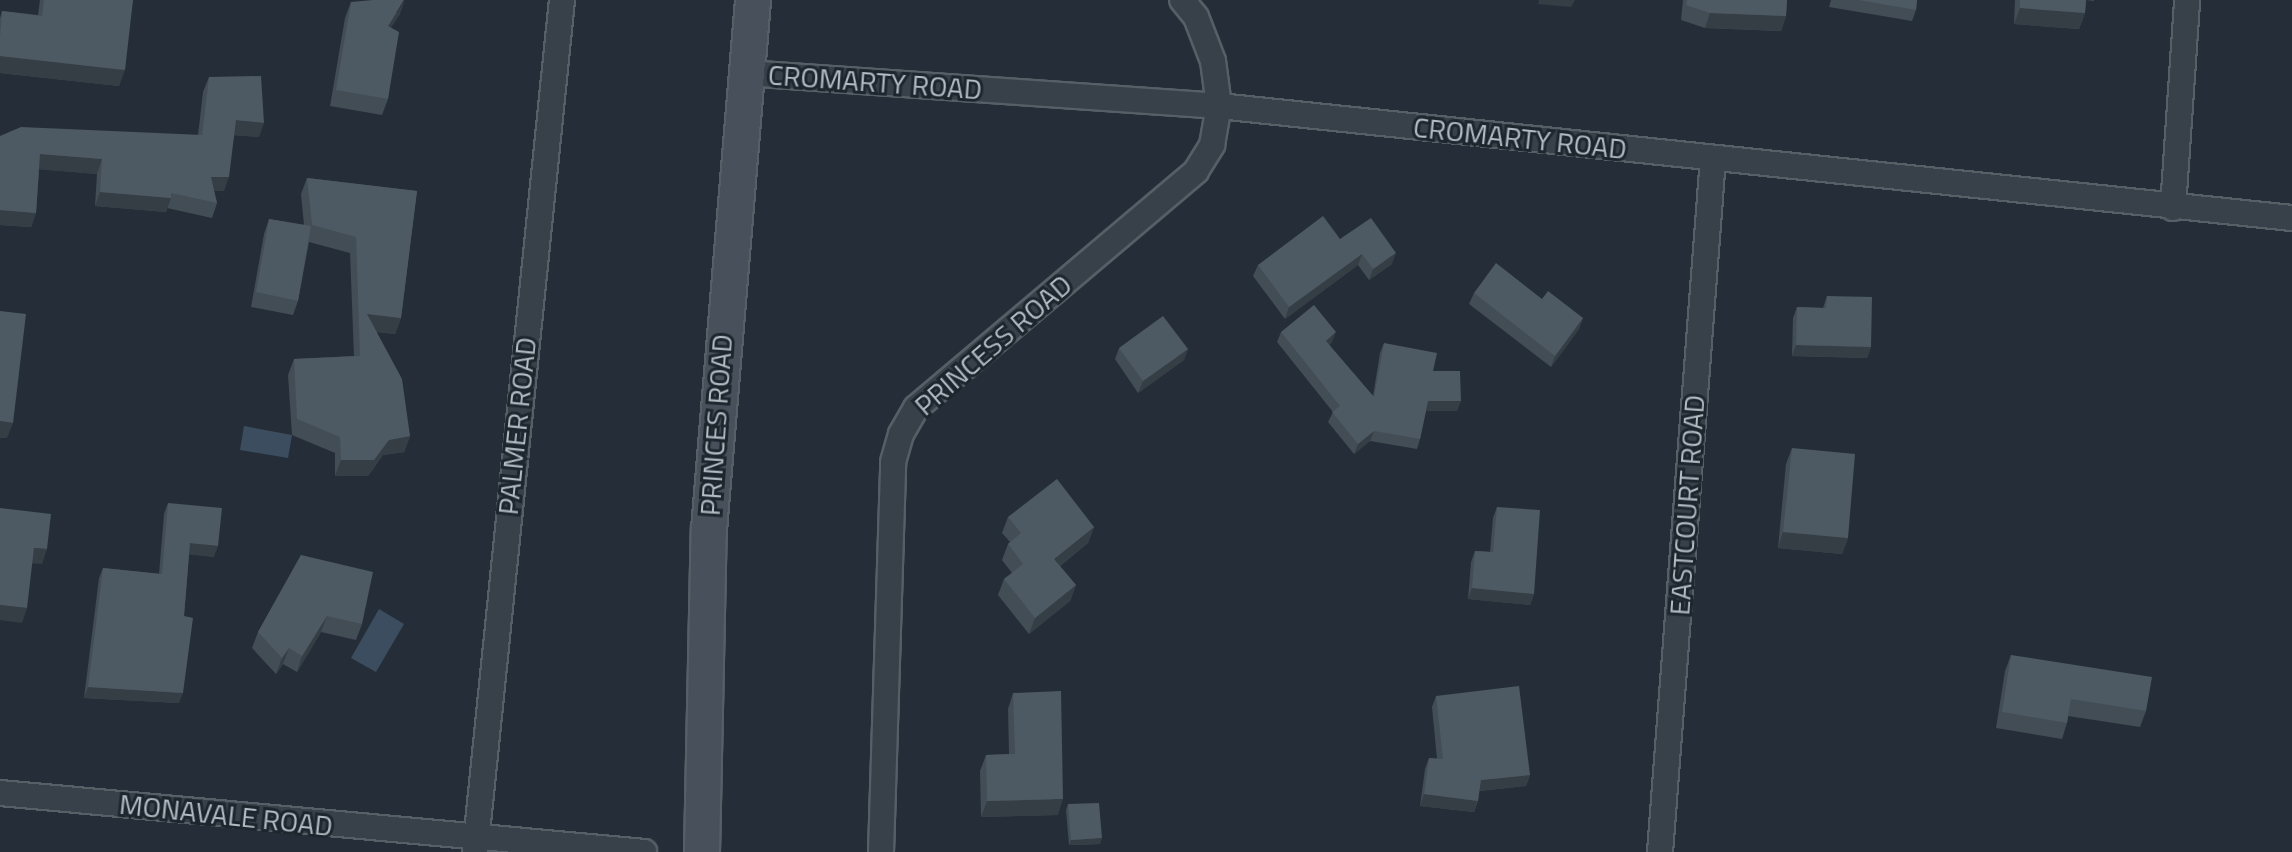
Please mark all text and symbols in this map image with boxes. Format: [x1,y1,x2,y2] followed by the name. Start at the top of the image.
[767,58,983,106] street label: CROMARTY ROAD
[1412,110,1628,166] street label: CROMARTY ROAD
[908,268,1078,422] street label: PRINCESS ROAD
[693,333,739,517] street label: PRINCES ROAD
[491,336,543,516] street label: PALMER ROAD
[1663,394,1711,616] street label: EASTCOURT ROAD
[118,787,334,843] street label: MONAVALE ROAD

